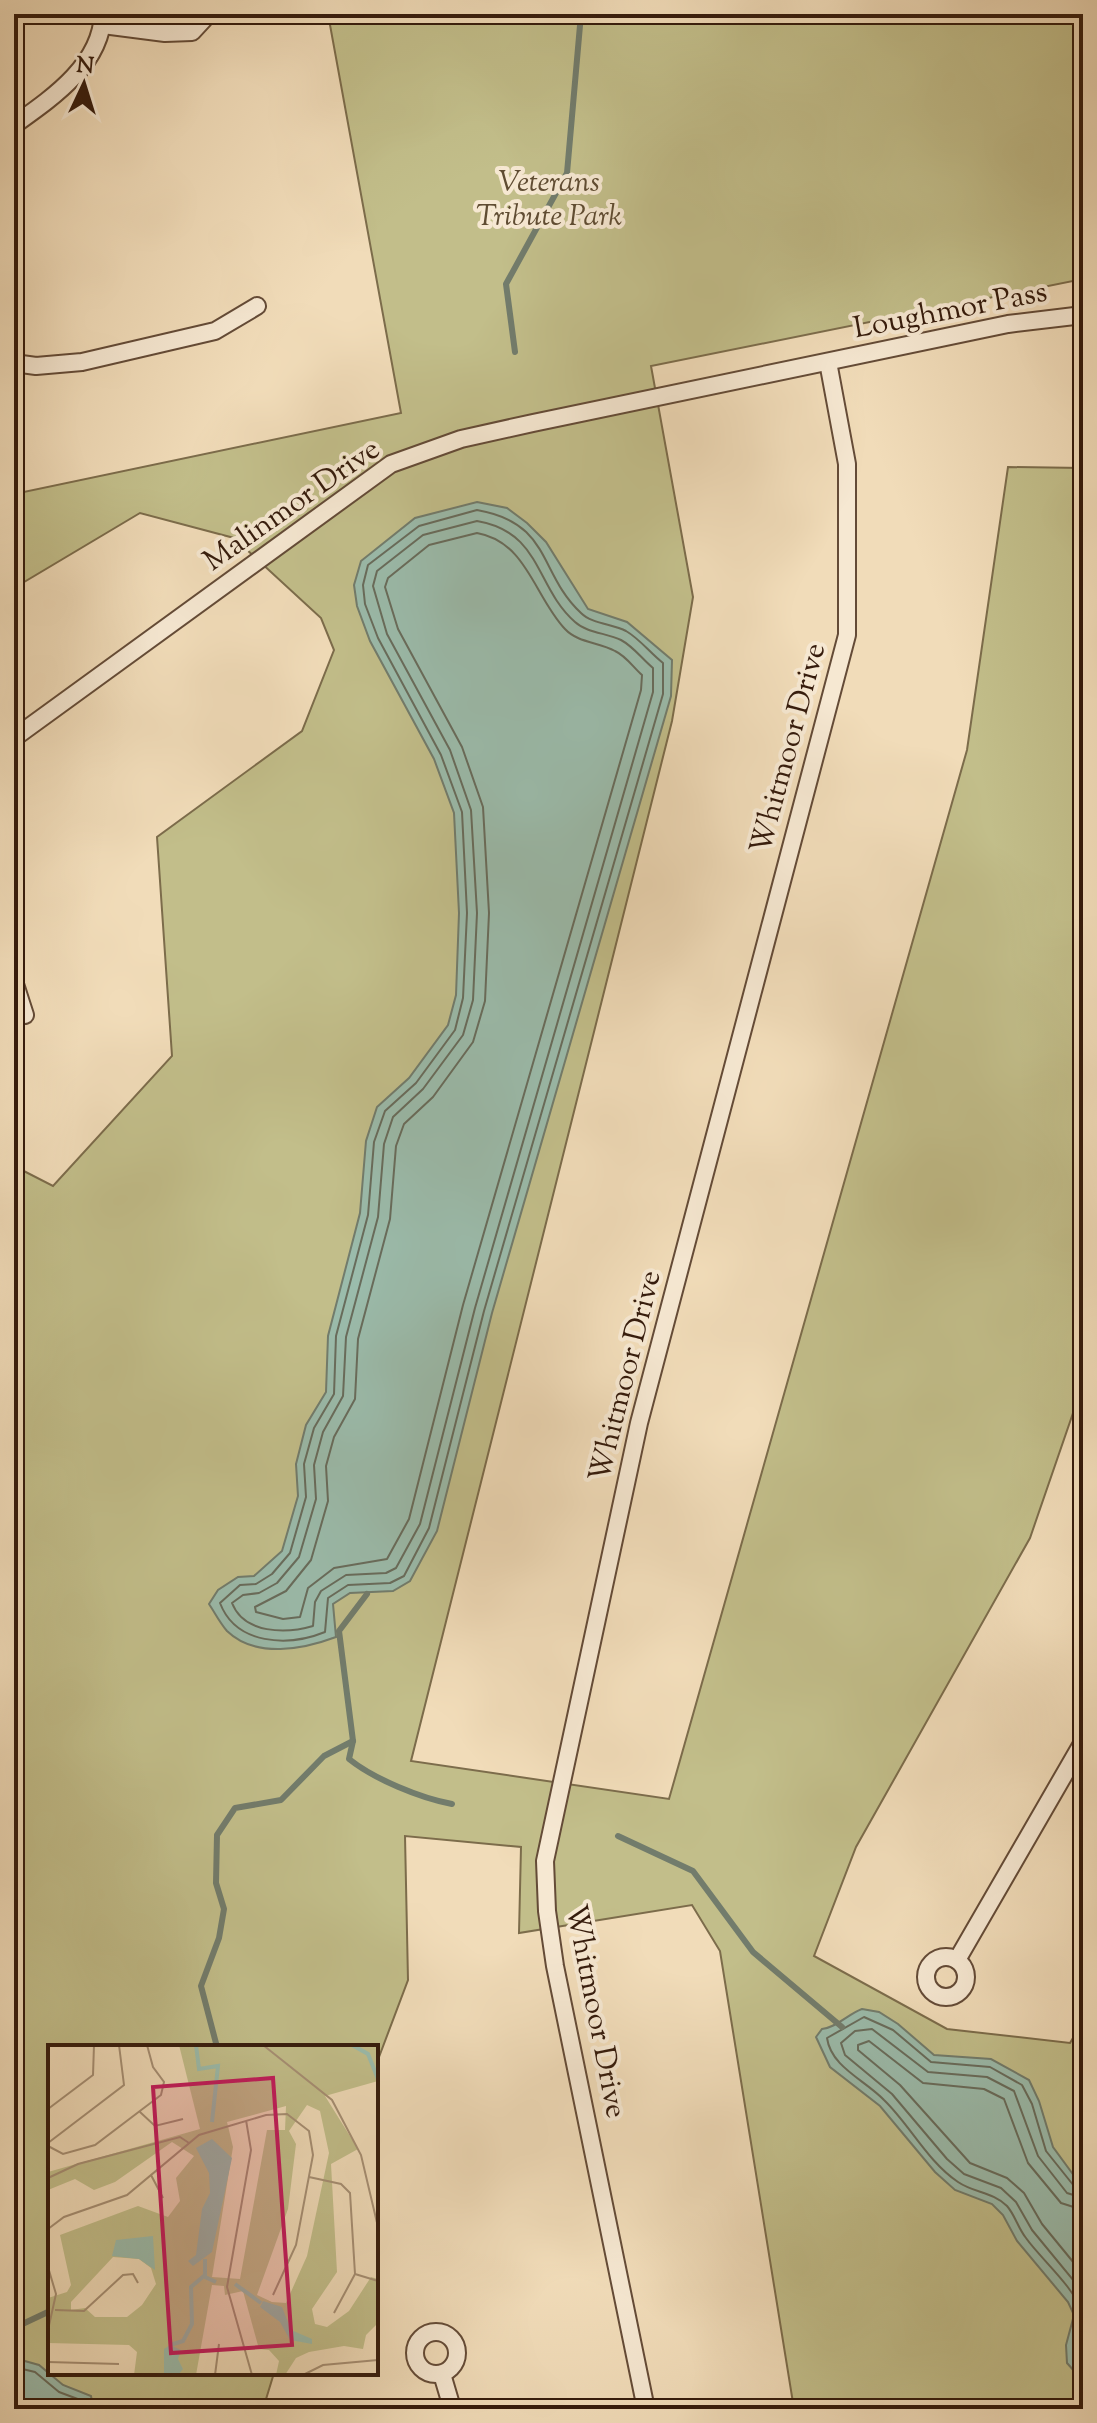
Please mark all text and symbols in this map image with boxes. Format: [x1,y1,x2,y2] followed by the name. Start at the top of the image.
[44,44,124,124] north arrow
[75,50,95,84] text: N
[476,162,622,239] park label: Veterans Tribute Park
[850,272,1051,351] street label: Loughmor Pass
[195,429,389,583] street label: Malinmor Drive
[741,638,838,859] street label: Whitmoor Drive
[579,1266,673,1487] street label: Whitmoor Drive
[553,1901,636,2122] street label: Whitmoor Drive
[48,2045,378,2375] inset map

